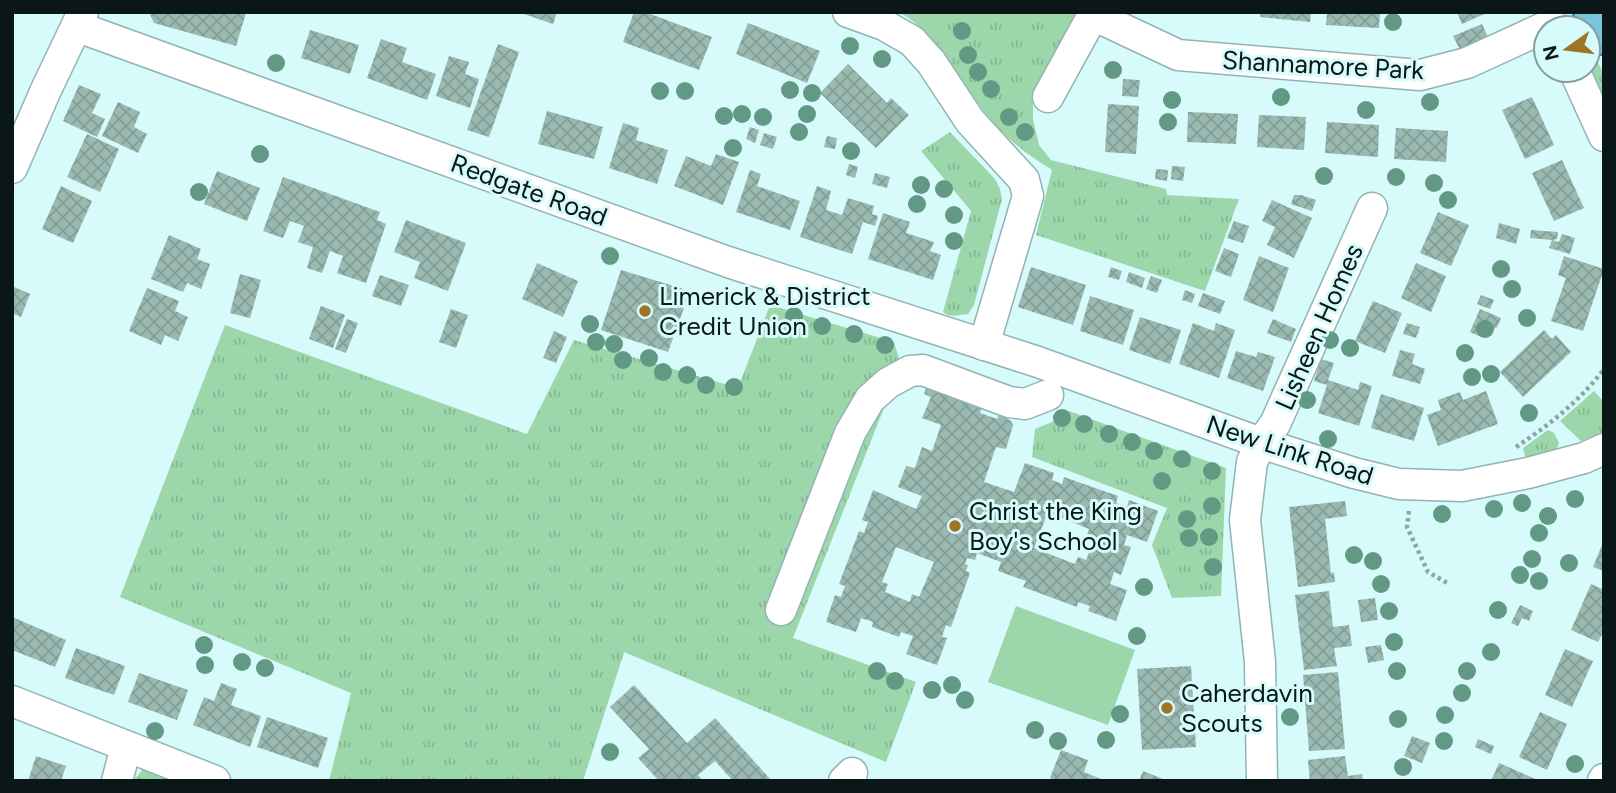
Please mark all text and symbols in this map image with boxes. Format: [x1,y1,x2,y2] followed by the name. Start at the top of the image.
[1532,14,1602,84] north arrow
[1538,43,1564,63] text: N
[1221,44,1425,86] street label: Shannamore Park
[446,147,612,233] street label: Redgate Road
[1268,239,1370,415] street label: Lisheen Homes
[659,280,871,342] place label: Limerick & District Credit Union
[637,303,653,319] marker: Limerick & District Credit Union
[1202,408,1378,492] street label: New Link Road
[969,495,1142,557] place label: Christ the King Boy's School
[947,518,963,534] marker: Christ the King Boy's School
[1181,677,1313,739] place label: Caherdavin Scouts
[1159,700,1175,716] marker: Caherdavin Scouts

